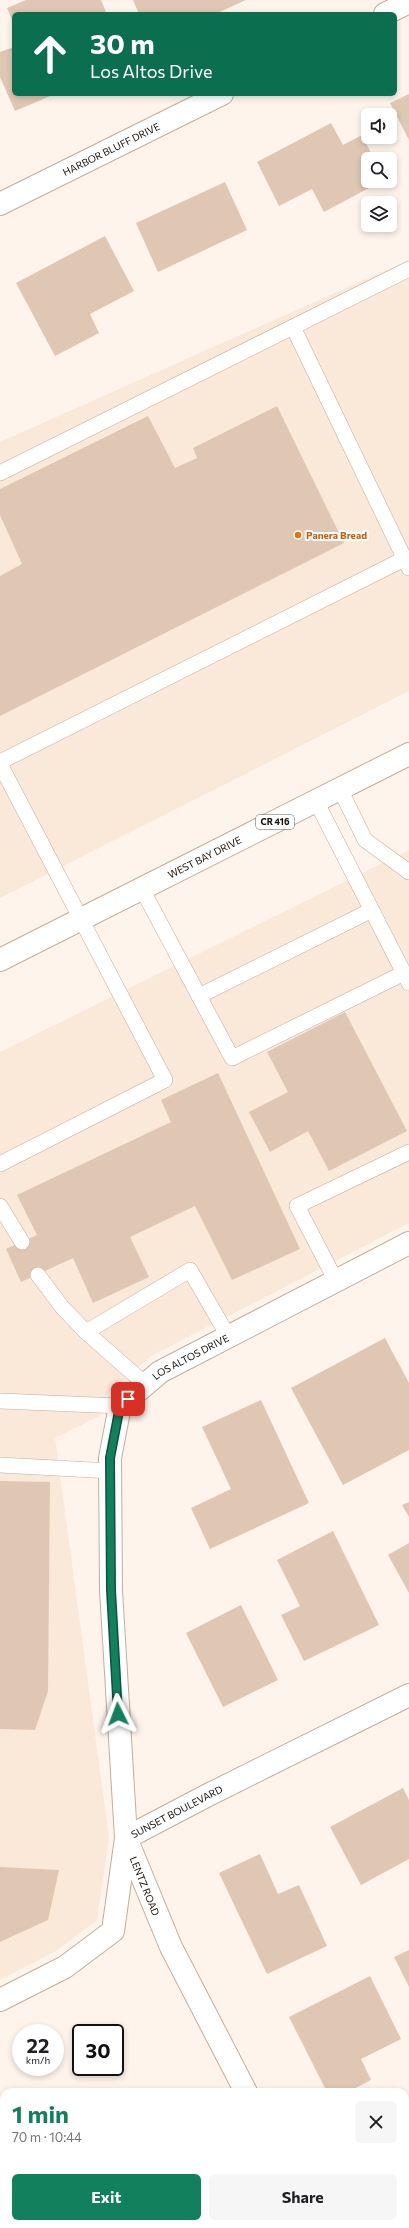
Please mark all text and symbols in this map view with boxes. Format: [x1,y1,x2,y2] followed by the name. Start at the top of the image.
[90,26,155,60] text: 30 m
[24,28,76,80] icon: ahead
[90,60,212,82] text: Los Altos Drive
[361,108,397,232] map controls
[361,108,397,144] button: sound
[61,120,162,178] street label: HARBOR BLUFF DRIVE
[361,152,397,188] button: search
[361,196,397,232] button: layers
[306,529,367,541] place label: Panera Bread
[293,530,303,540] marker: Panera Bread
[256,815,294,829] road number: CR 416
[166,833,243,881] street label: WEST BAY DRIVE
[150,1332,231,1382] street label: LOS ALTOS DRIVE
[111,1382,145,1416] pin
[117,1388,139,1410] icon: arrive
[97,1693,139,1735] position arrow
[129,1783,224,1840] street label: SUNSET BOULEVARD
[128,1855,162,1917] street label: LENTZ ROAD
[72,2024,124,2076] speed limit sign: 30
[27,2033,49,2057] text: 22
[26,2054,50,2066] text: km/h
[12,2099,69,2128] text: 1 min
[355,2101,397,2143] button: close
[12,2129,82,2145] text: 70 m · 10:44
[12,2174,201,2220] button: Exit
[209,2174,397,2220] button: Share

